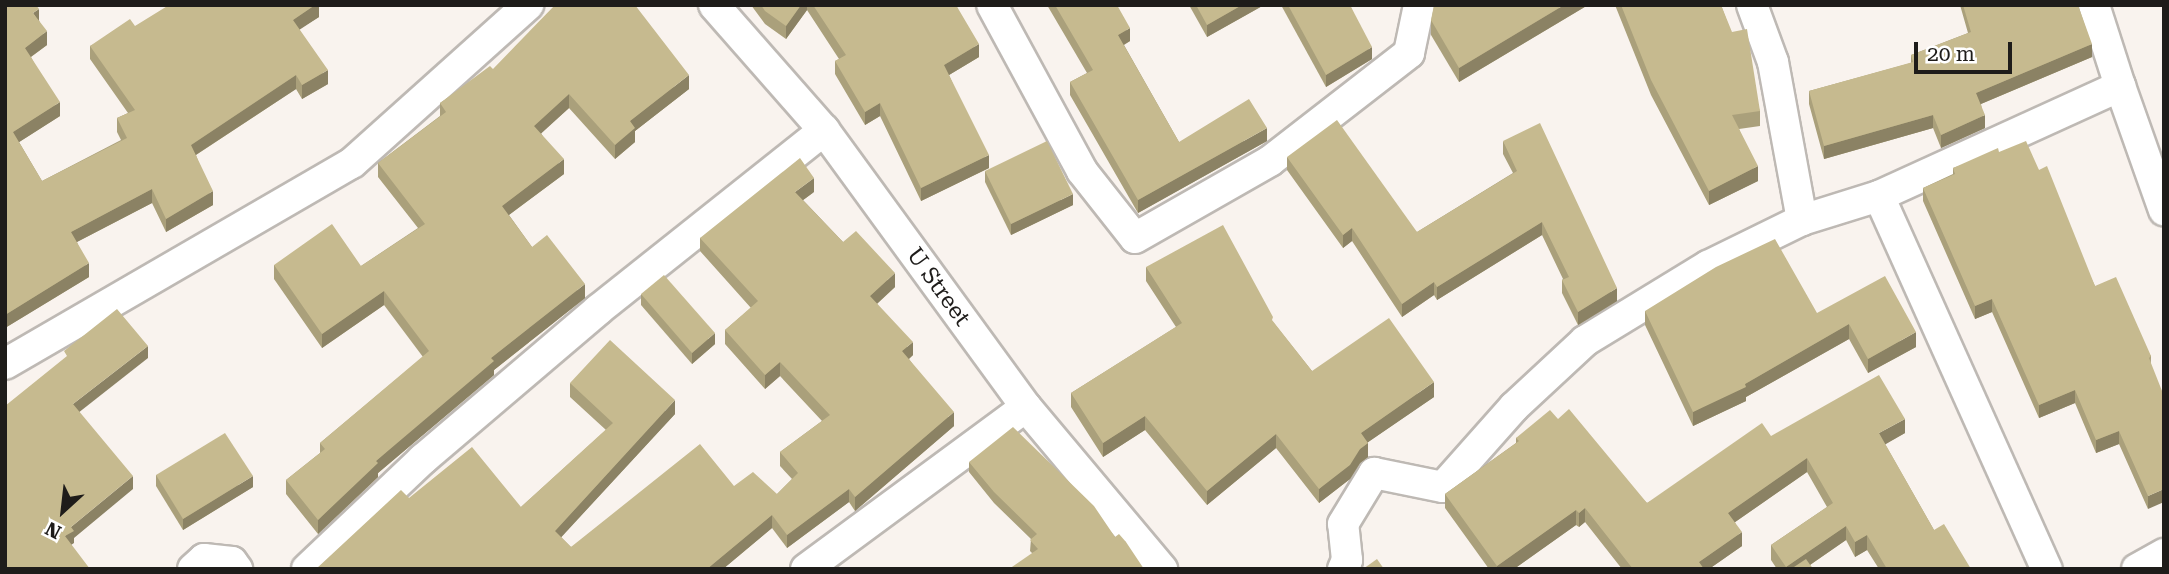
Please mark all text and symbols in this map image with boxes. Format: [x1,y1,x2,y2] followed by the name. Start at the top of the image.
[1917,28,2015,72] scale bar
[1927,42,1975,66] text: 20 m
[900,242,976,332] street label: U Street
[28,476,98,546] north arrow
[42,517,65,544] text: N

